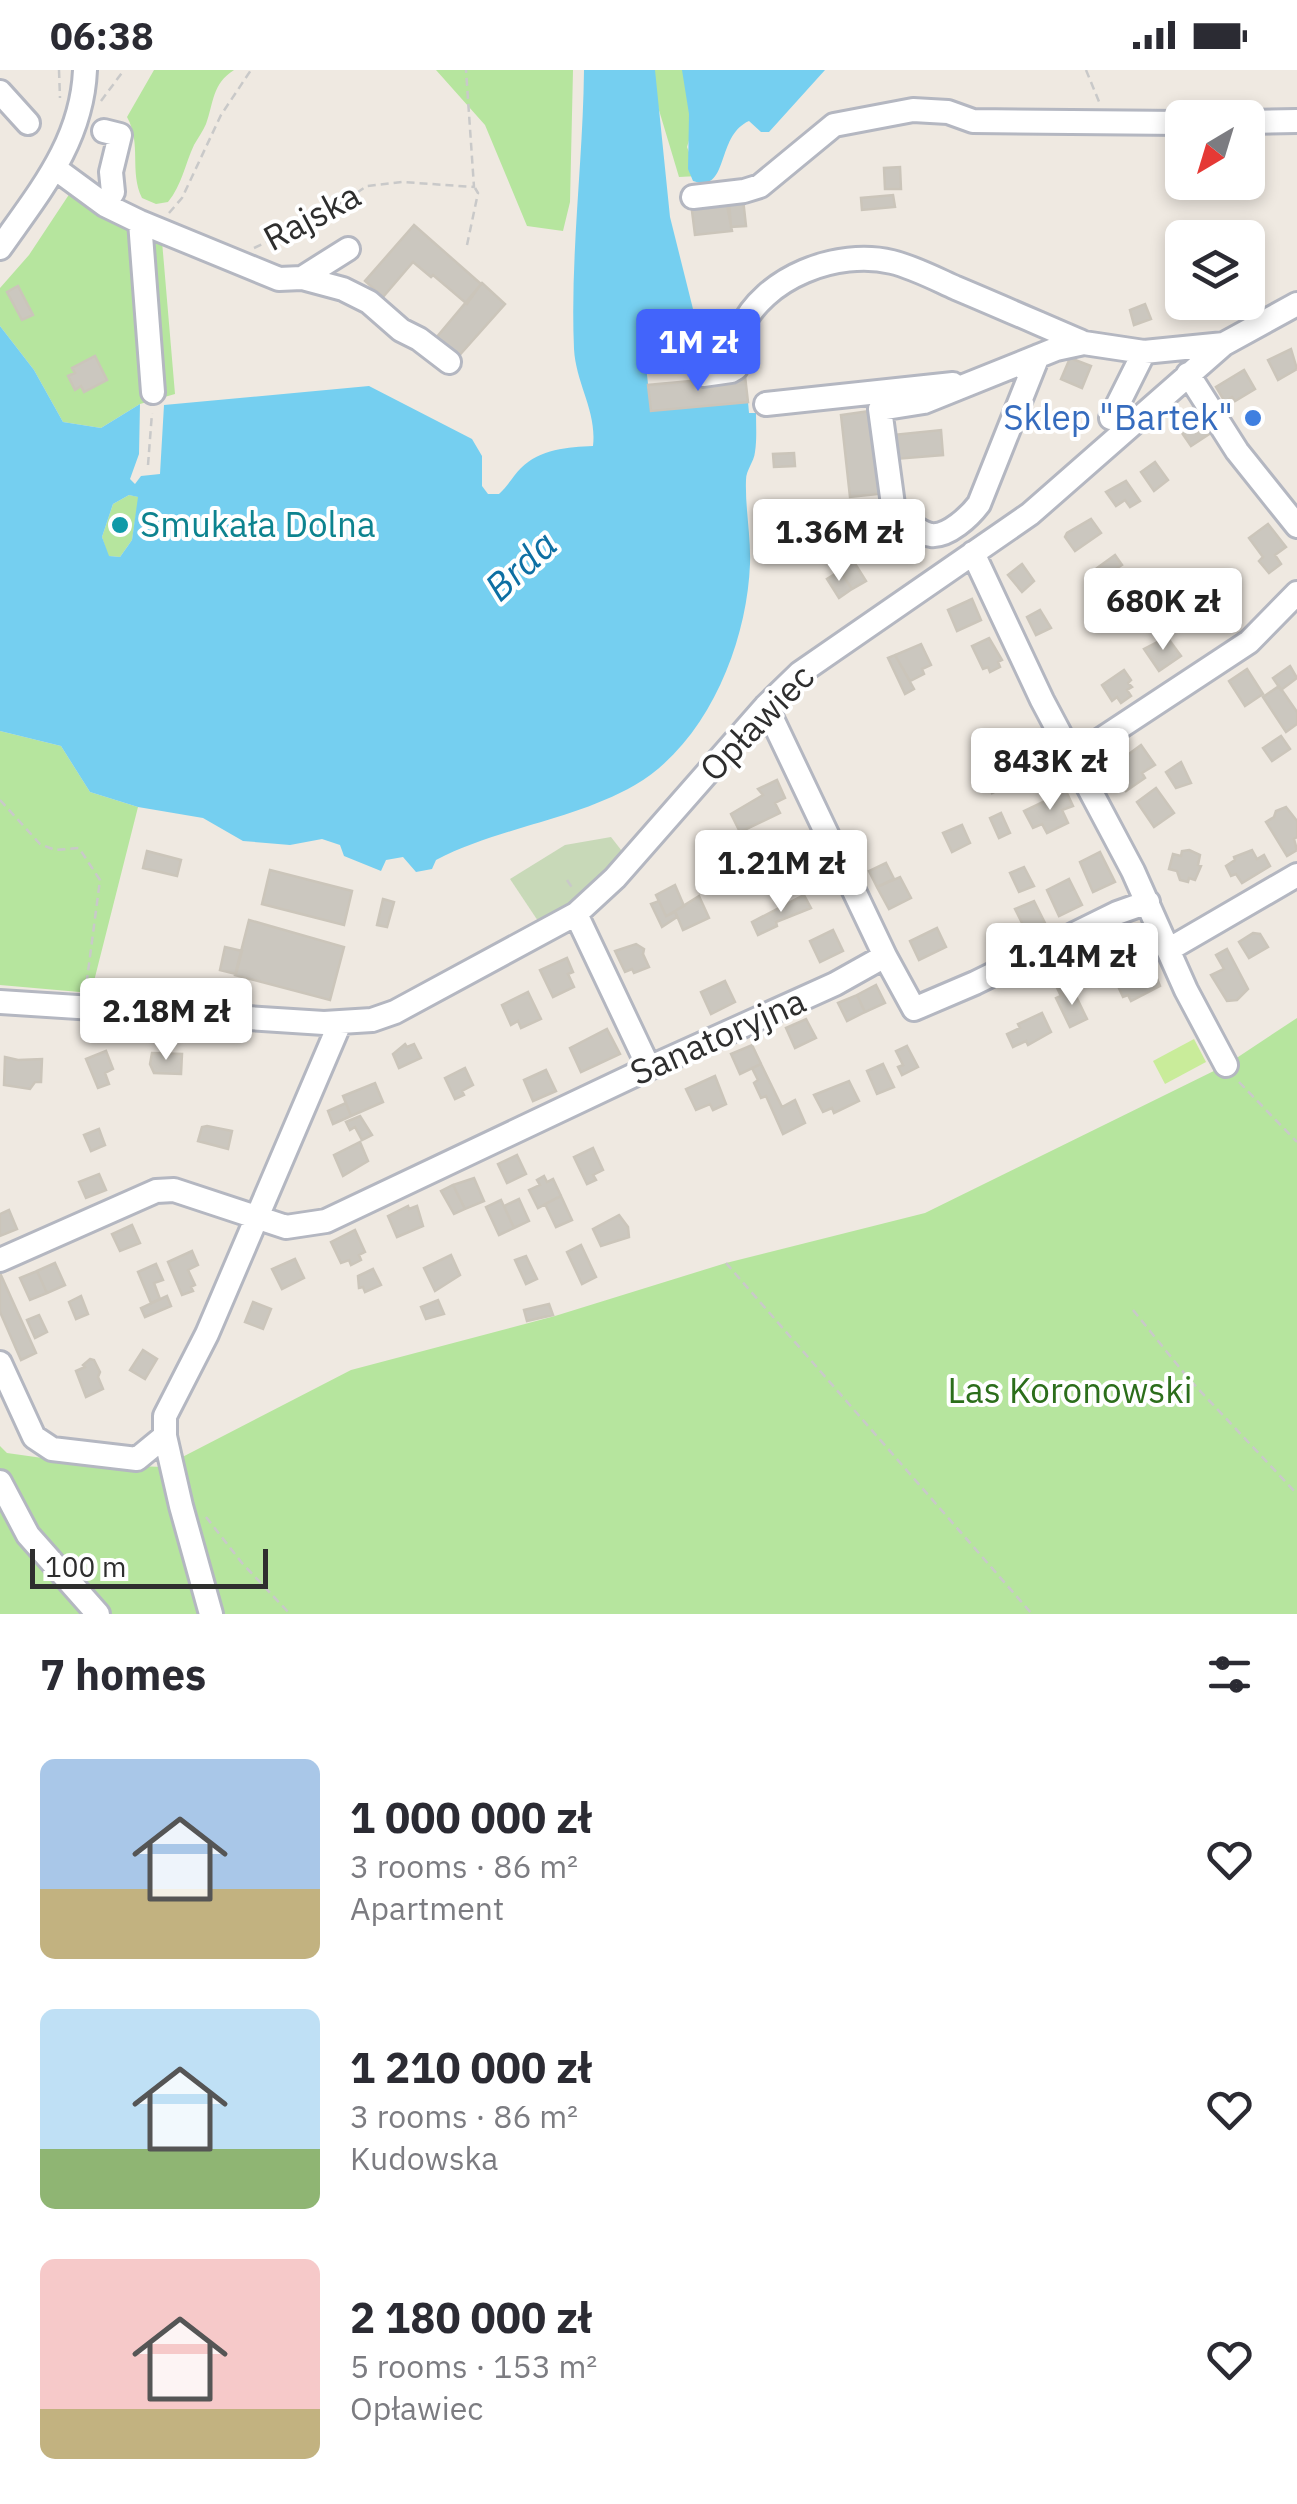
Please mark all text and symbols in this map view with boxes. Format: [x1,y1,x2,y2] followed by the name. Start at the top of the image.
[50,11,154,60] text: 06:38
[1165,100,1265,200] north arrow
[1165,100,1265,320] map controls
[255,172,368,261] street label: Rajska
[1165,220,1265,320] button: layers
[628,309,768,394] pin: 1M zł
[658,320,738,362] text: 1M zł
[1003,394,1233,440] place label: Sklep "Bartek"
[1242,407,1264,429] marker: Sklep "Bartek"
[736,499,942,584] pin: 1.36M zł
[140,501,376,547] place label: Smukała Dolna
[775,510,903,552] text: 1.36M zł
[109,514,131,536] marker: Smukała Dolna
[473,519,567,611] water label: Brda
[1071,568,1255,653] pin: 680K zł
[1106,579,1220,621] text: 680K zł
[689,654,823,791] street label: Opławiec
[958,728,1142,813] pin: 843K zł
[993,739,1107,781] text: 843K zł
[678,830,884,915] pin: 1.21M zł
[717,841,845,883] text: 1.21M zł
[969,923,1175,1008] pin: 1.14M zł
[1008,934,1136,976] text: 1.14M zł
[623,977,813,1095] street label: Sanatoryjna
[63,978,269,1063] pin: 2.18M zł
[102,989,230,1031] text: 2.18M zł
[947,1367,1193,1413] park label: Las Koronowski
[30,1544,268,1588] scale bar
[45,1548,126,1585] text: 100 m
[40,1647,206,1702] text: 7 homes
[1202,1647,1257,1702] icon: filters
[350,1790,591,1845] text: 1 000 000 zł
[120,1799,240,1919] icon: home
[1202,1832,1257,1887] icon: heart
[350,1845,578,1887] text: 3 rooms · 86 m²
[350,1887,504,1929] text: Apartment
[350,2040,591,2095] text: 1 210 000 zł
[120,2049,240,2169] icon: home
[1202,2082,1257,2137] icon: heart
[350,2095,578,2137] text: 3 rooms · 86 m²
[350,2137,498,2179] text: Kudowska
[350,2290,591,2345] text: 2 180 000 zł
[120,2299,240,2419] icon: home
[1202,2332,1257,2387] icon: heart
[350,2345,597,2387] text: 5 rooms · 153 m²
[350,2387,483,2429] text: Opławiec

